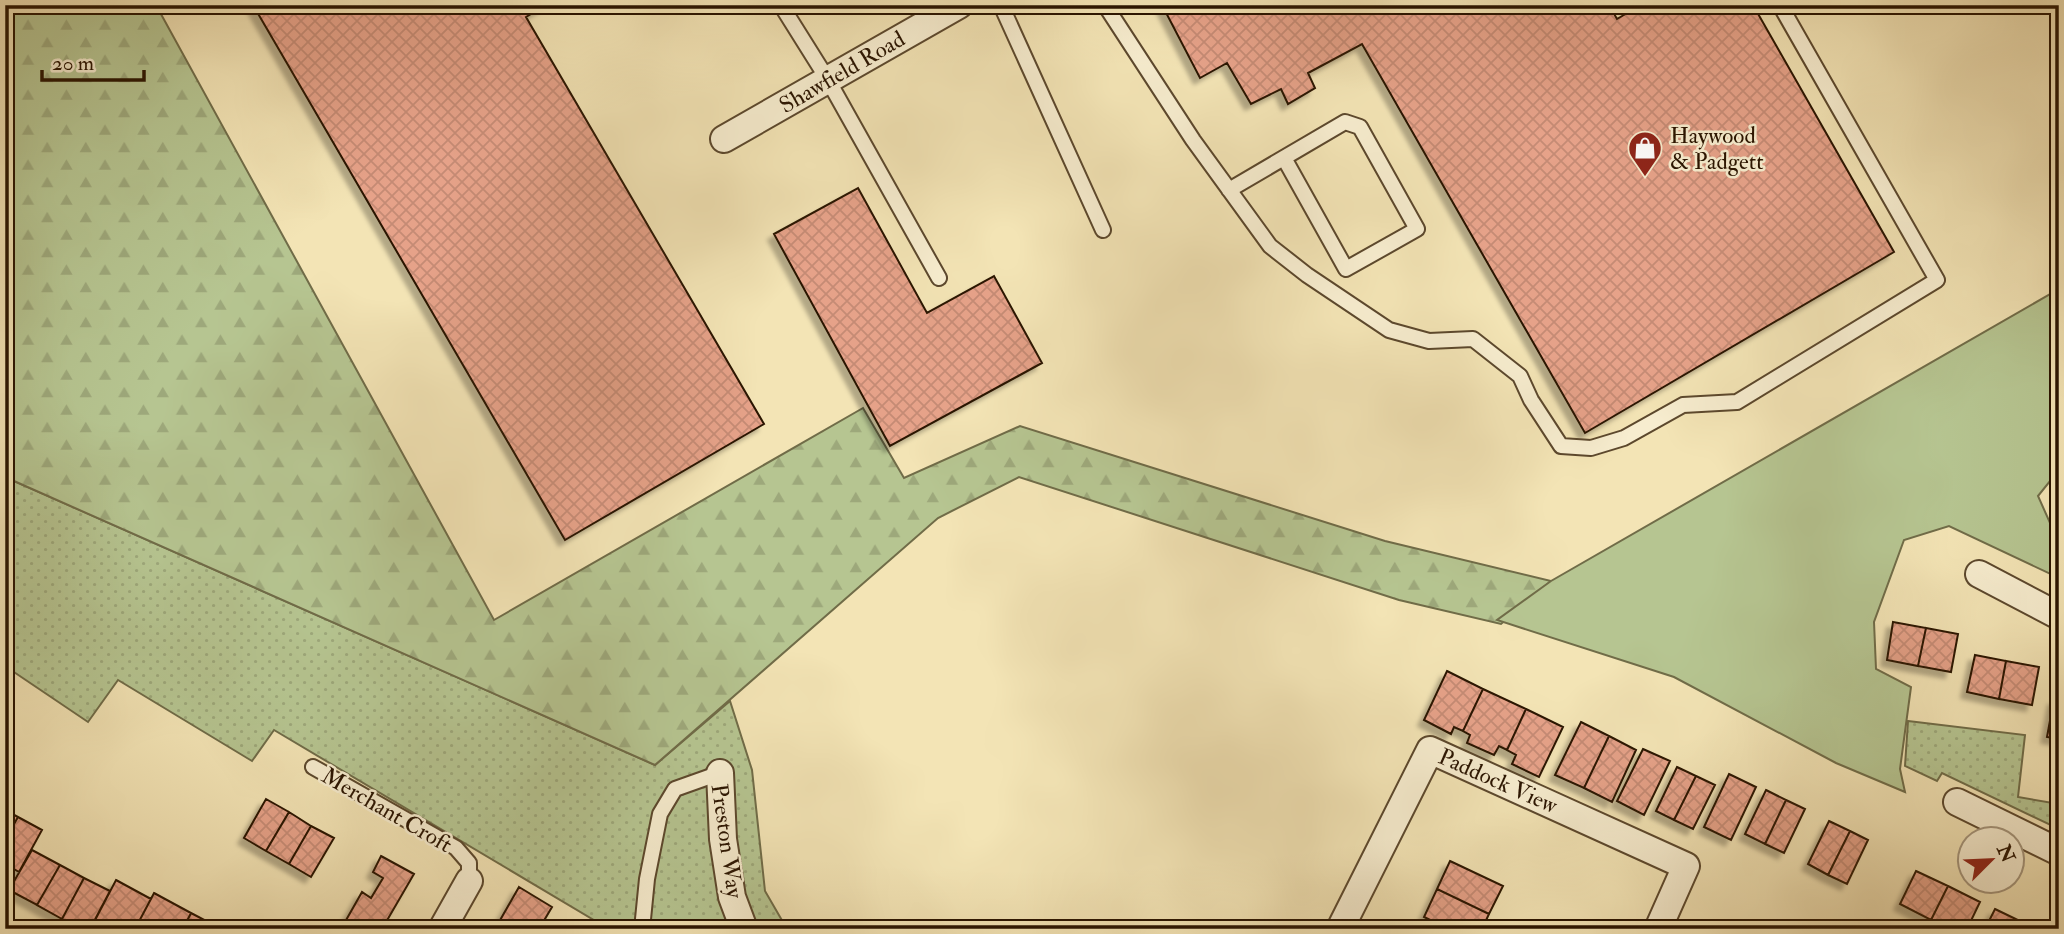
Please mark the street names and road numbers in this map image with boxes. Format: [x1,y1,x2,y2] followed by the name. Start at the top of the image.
[774,24,910,120] street label: Shawfield Road
[1434,742,1563,820] street label: Paddock View
[317,761,457,859] street label: Merchant Croft
[705,782,749,901] street label: Preston Way

